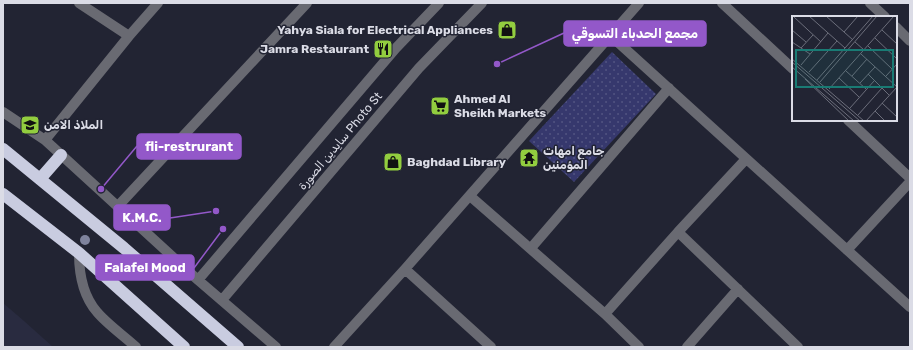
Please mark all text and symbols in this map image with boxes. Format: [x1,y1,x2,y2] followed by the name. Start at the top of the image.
[792,16,897,121] inset map
[496,19,518,41] shop icon: Yahya Siala for Electrical Appliances
[564,21,706,46] callout: مجمع الحدباء التسوقي
[277,23,493,37] place label: Yahya Siala for Electrical Appliances
[572,26,698,44] text: مجمع الحدباء التسوقي
[372,38,394,60] restaurant icon: Jamra Restaurant
[260,42,369,56] place label: Jamra Restaurant
[295,89,386,193] street label: سايدين الصورة Photo St
[454,92,547,120] place label: Ahmed Al Sheikh Markets
[429,95,451,117] supermarket icon: Ahmed Al Sheikh Markets
[19,114,41,136] school or university icon: الملاذ الامن
[44,118,103,132] place label: الملاذ الامن
[137,134,241,159] callout: fli-restrurant
[145,139,233,154] text: fli-restrurant
[543,144,605,172] place label: جامع امهات المؤمنين
[518,147,540,169] temple icon: جامع امهات المؤمنين
[382,151,404,173] shop icon: Baghdad Library
[407,155,506,169] place label: Baghdad Library
[114,205,170,230] callout: K.M.C.
[122,210,162,225] text: K.M.C.
[96,255,194,280] callout: Falafel Mood
[104,260,186,275] text: Falafel Mood

